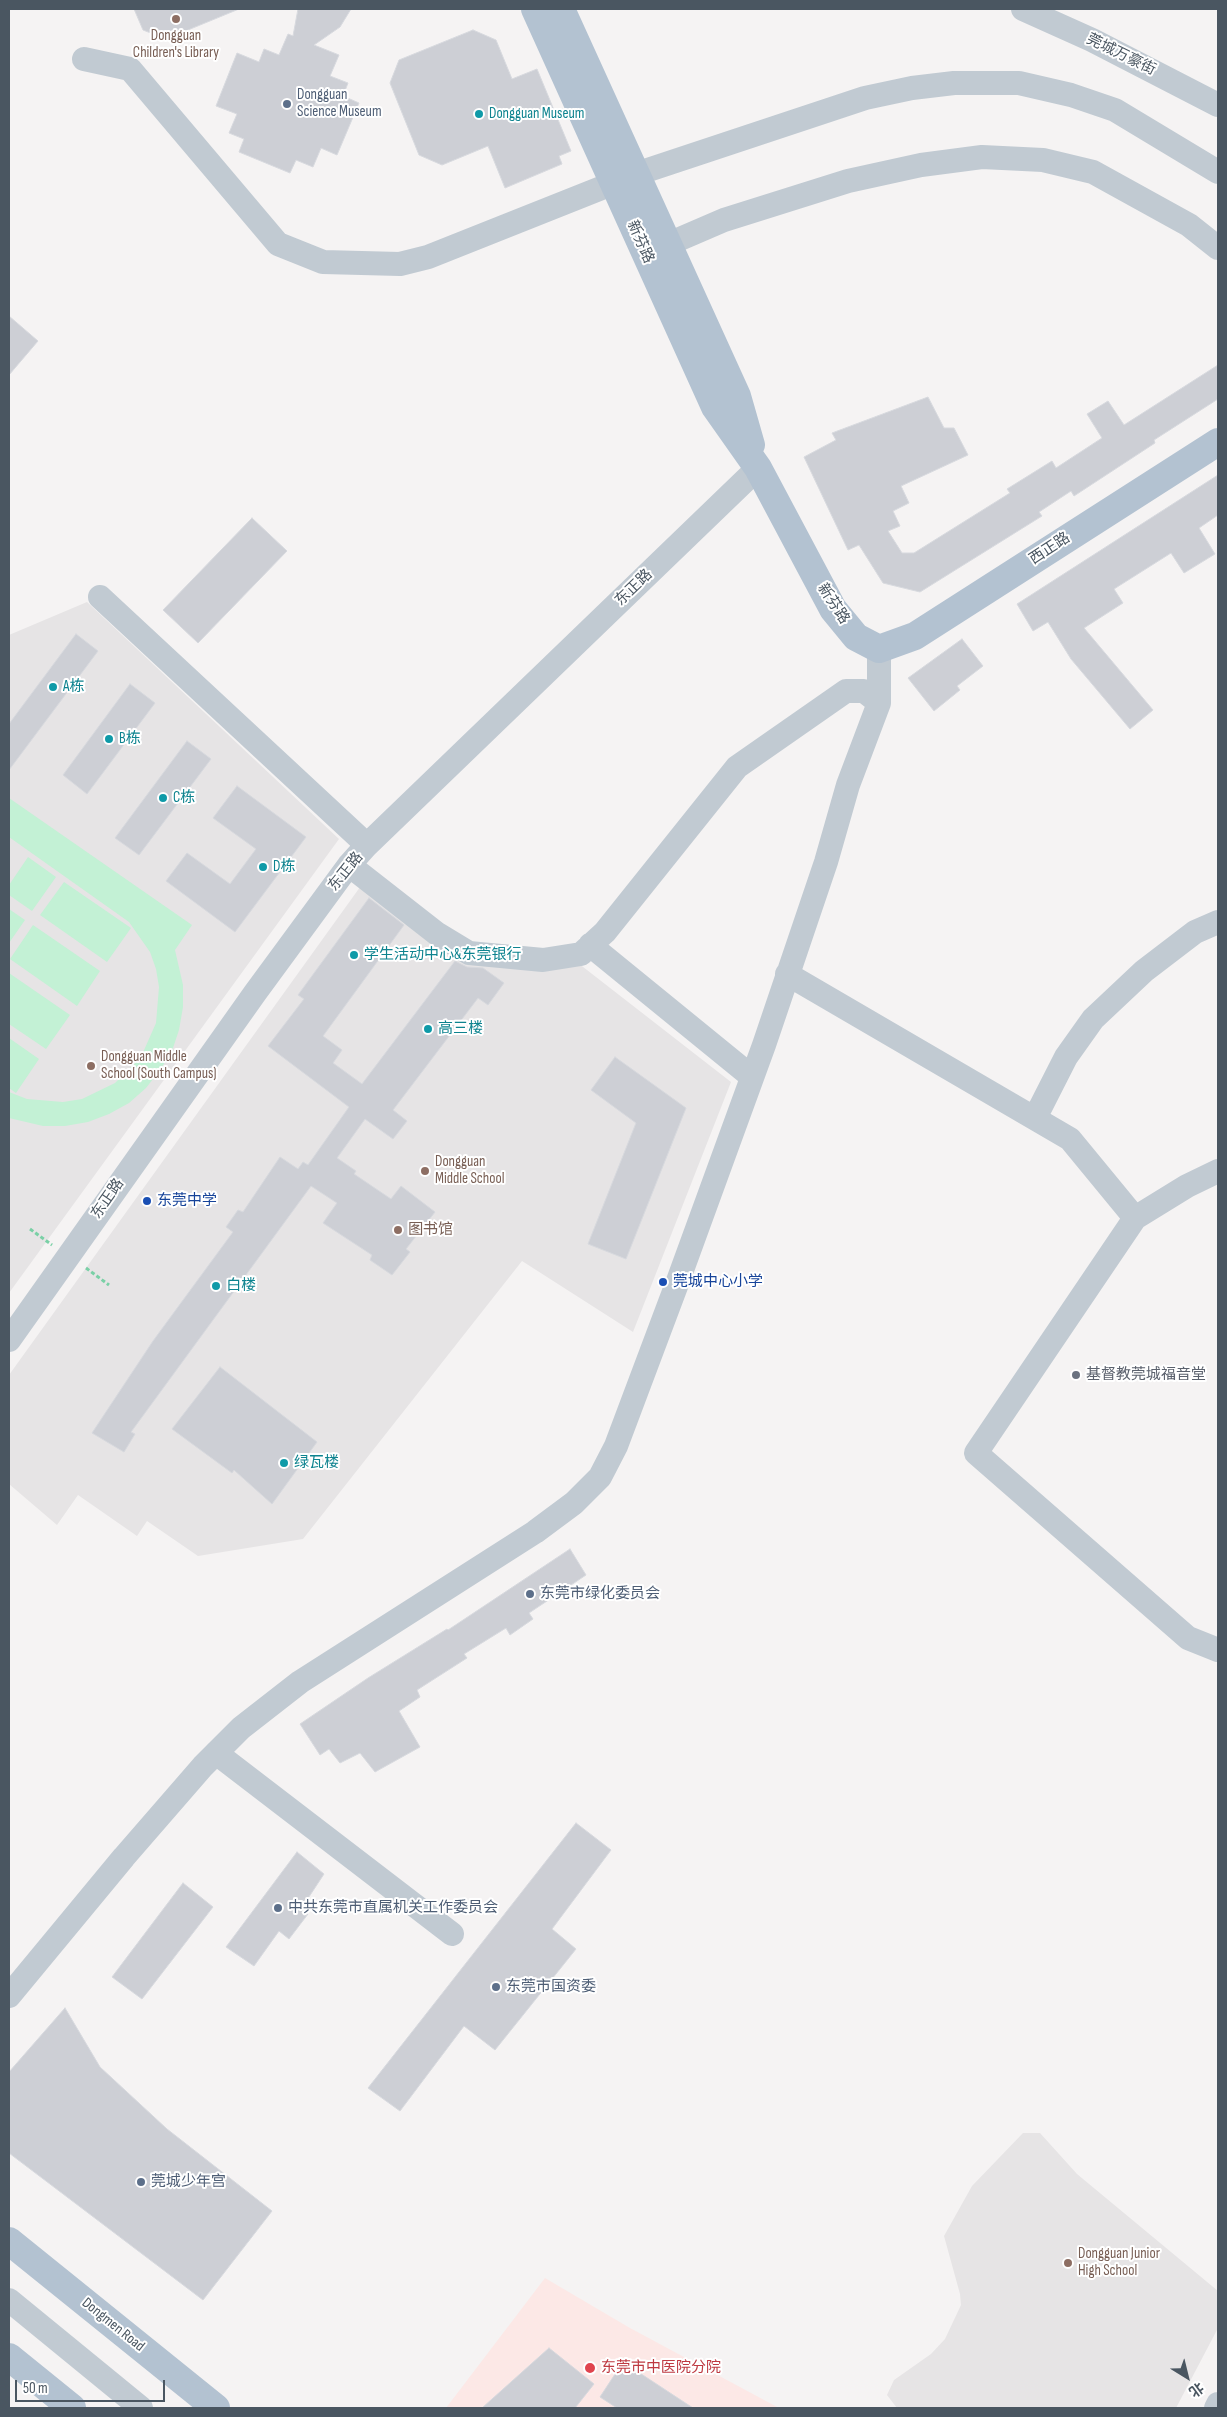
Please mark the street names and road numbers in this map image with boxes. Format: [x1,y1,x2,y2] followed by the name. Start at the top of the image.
[1083,30,1159,80] street label: 莞城万豪街
[623,218,657,266] street label: 新芬路
[1026,529,1074,569] street label: 西正路
[612,566,656,610] street label: 东正路
[813,580,853,628] street label: 新芬路
[325,849,367,895] street label: 东正路
[88,1175,128,1223] street label: 东正路
[78,2294,148,2356] street label: Dongmen Road

